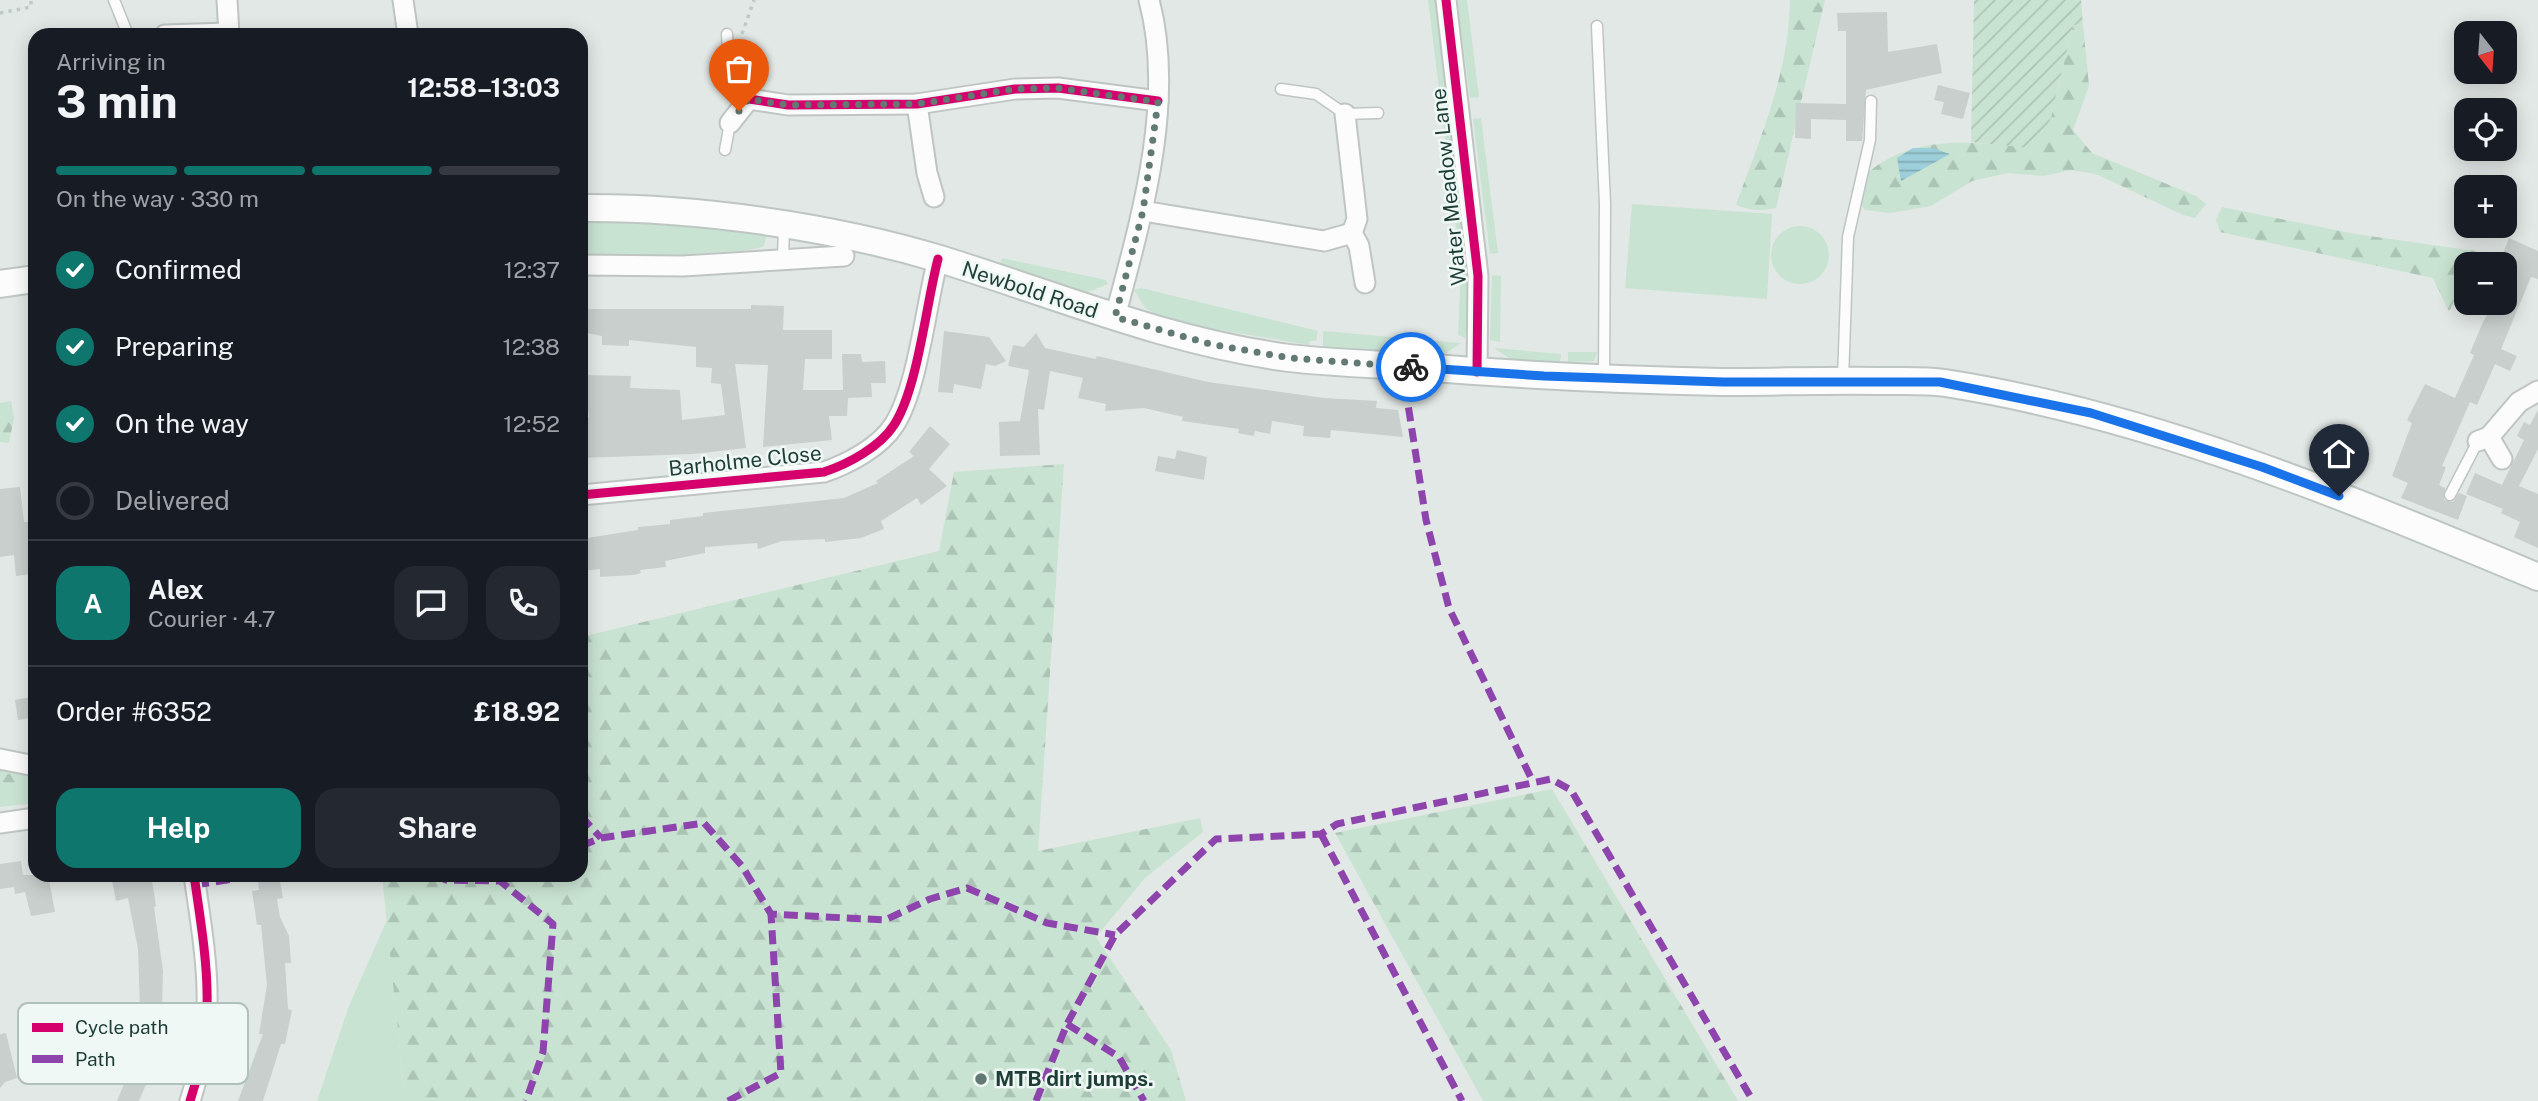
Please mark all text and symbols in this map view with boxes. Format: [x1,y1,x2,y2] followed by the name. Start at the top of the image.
[2454,21,2516,84] north arrow
[2454,21,2517,315] map controls
[709,39,769,111] pin
[56,48,166,75] text: Arriving in
[720,50,758,88] icon: bag
[407,72,560,103] text: 12:58–13:03
[56,74,178,128] text: 3 min
[1426,87,1471,287] street label: Water Meadow Lane
[2454,98,2517,161] button: locate
[2454,175,2517,238] button: +
[56,185,259,212] text: On the way · 330 m
[56,251,94,289] icon: check
[2454,252,2517,315] button: −
[115,254,242,285] text: Confirmed
[504,256,560,283] text: 12:37
[959,256,1101,323] street label: Newbold Road
[56,328,94,366] icon: check
[115,331,234,362] text: Preparing
[1376,332,1446,402] courier
[503,333,560,360] text: 12:38
[1392,348,1430,386] icon: bike
[56,405,94,443] icon: check
[115,408,249,439] text: On the way
[503,410,560,437] text: 12:52
[2309,424,2369,496] pin
[2320,435,2358,473] icon: home
[667,440,823,481] street label: Barholme Close
[115,485,230,516] text: Delivered
[394,566,468,640] button: chat
[486,566,560,640] button: phone
[148,574,204,605] text: Alex
[84,588,102,619] text: A
[148,605,276,632] text: Courier · 4.7
[56,696,212,727] text: Order #6352
[474,696,560,727] text: £18.92
[56,788,301,868] button: Help
[315,788,560,868] button: Share
[18,1003,248,1084] legend
[75,1016,168,1038] text: Cycle path
[75,1048,115,1070] text: Path
[995,1066,1154,1091] place label: MTB dirt jumps.
[973,1071,989,1087] marker: MTB dirt jumps.

